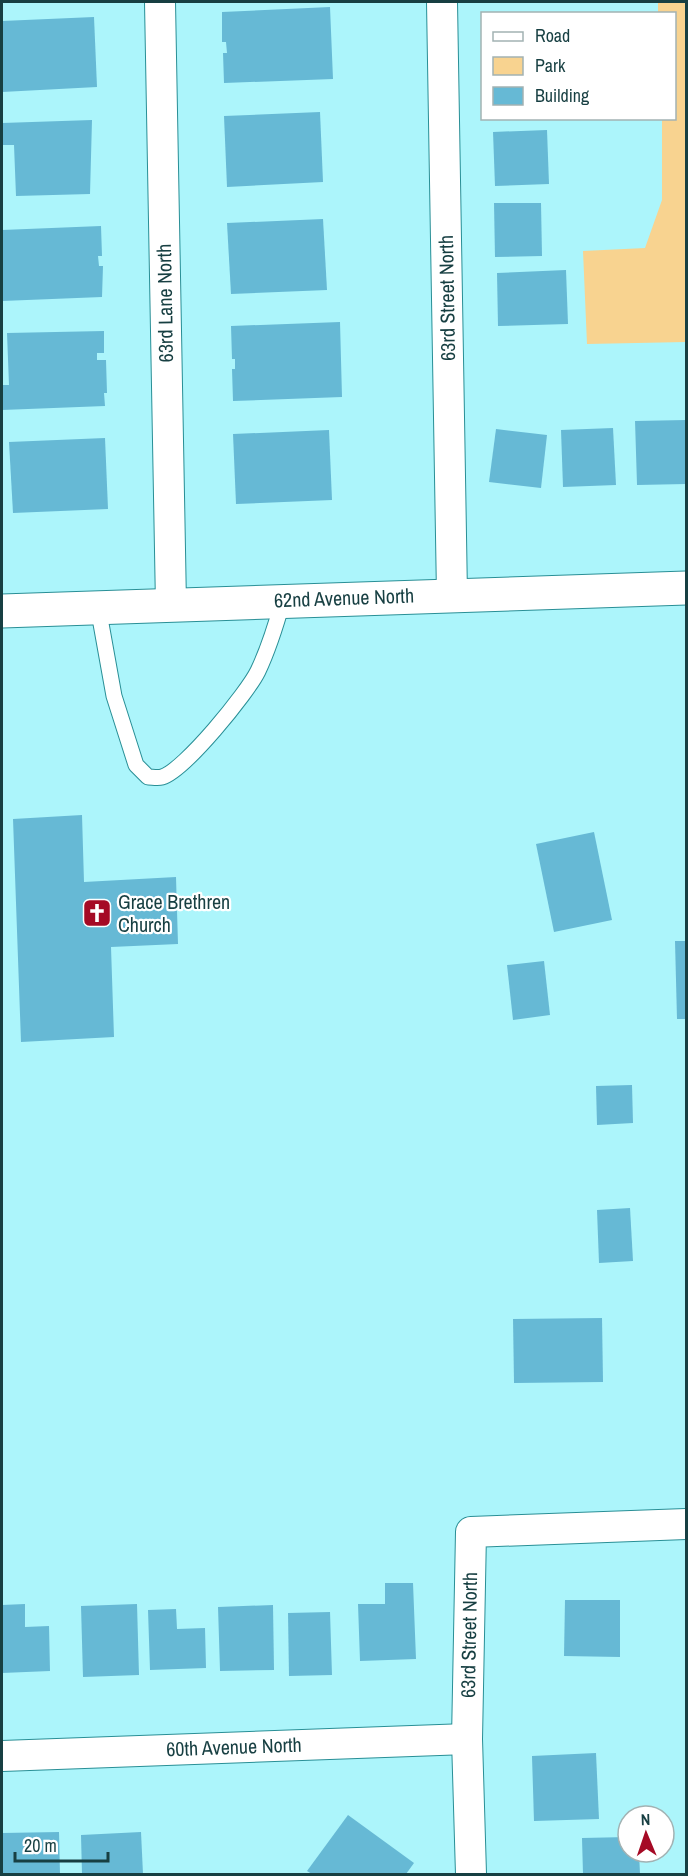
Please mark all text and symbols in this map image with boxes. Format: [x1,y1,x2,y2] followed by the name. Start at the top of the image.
[481,12,676,120] legend
[535,23,570,48] text: Road
[535,53,566,78] text: Park
[535,83,590,108] text: Building
[432,235,461,361] street label: 63rd Street North
[150,244,179,363] street label: 63rd Lane North
[273,582,414,613] street label: 62nd Avenue North
[118,888,230,938] place label: Grace Brethren Church
[81,897,113,929] church icon: Grace Brethren Church
[454,1572,483,1698] street label: 63rd Street North
[166,1731,302,1762] street label: 60th Avenue North
[616,1804,676,1864] north arrow
[640,1808,651,1830] text: N
[15,1825,108,1863] scale bar
[24,1833,57,1858] text: 20 m

